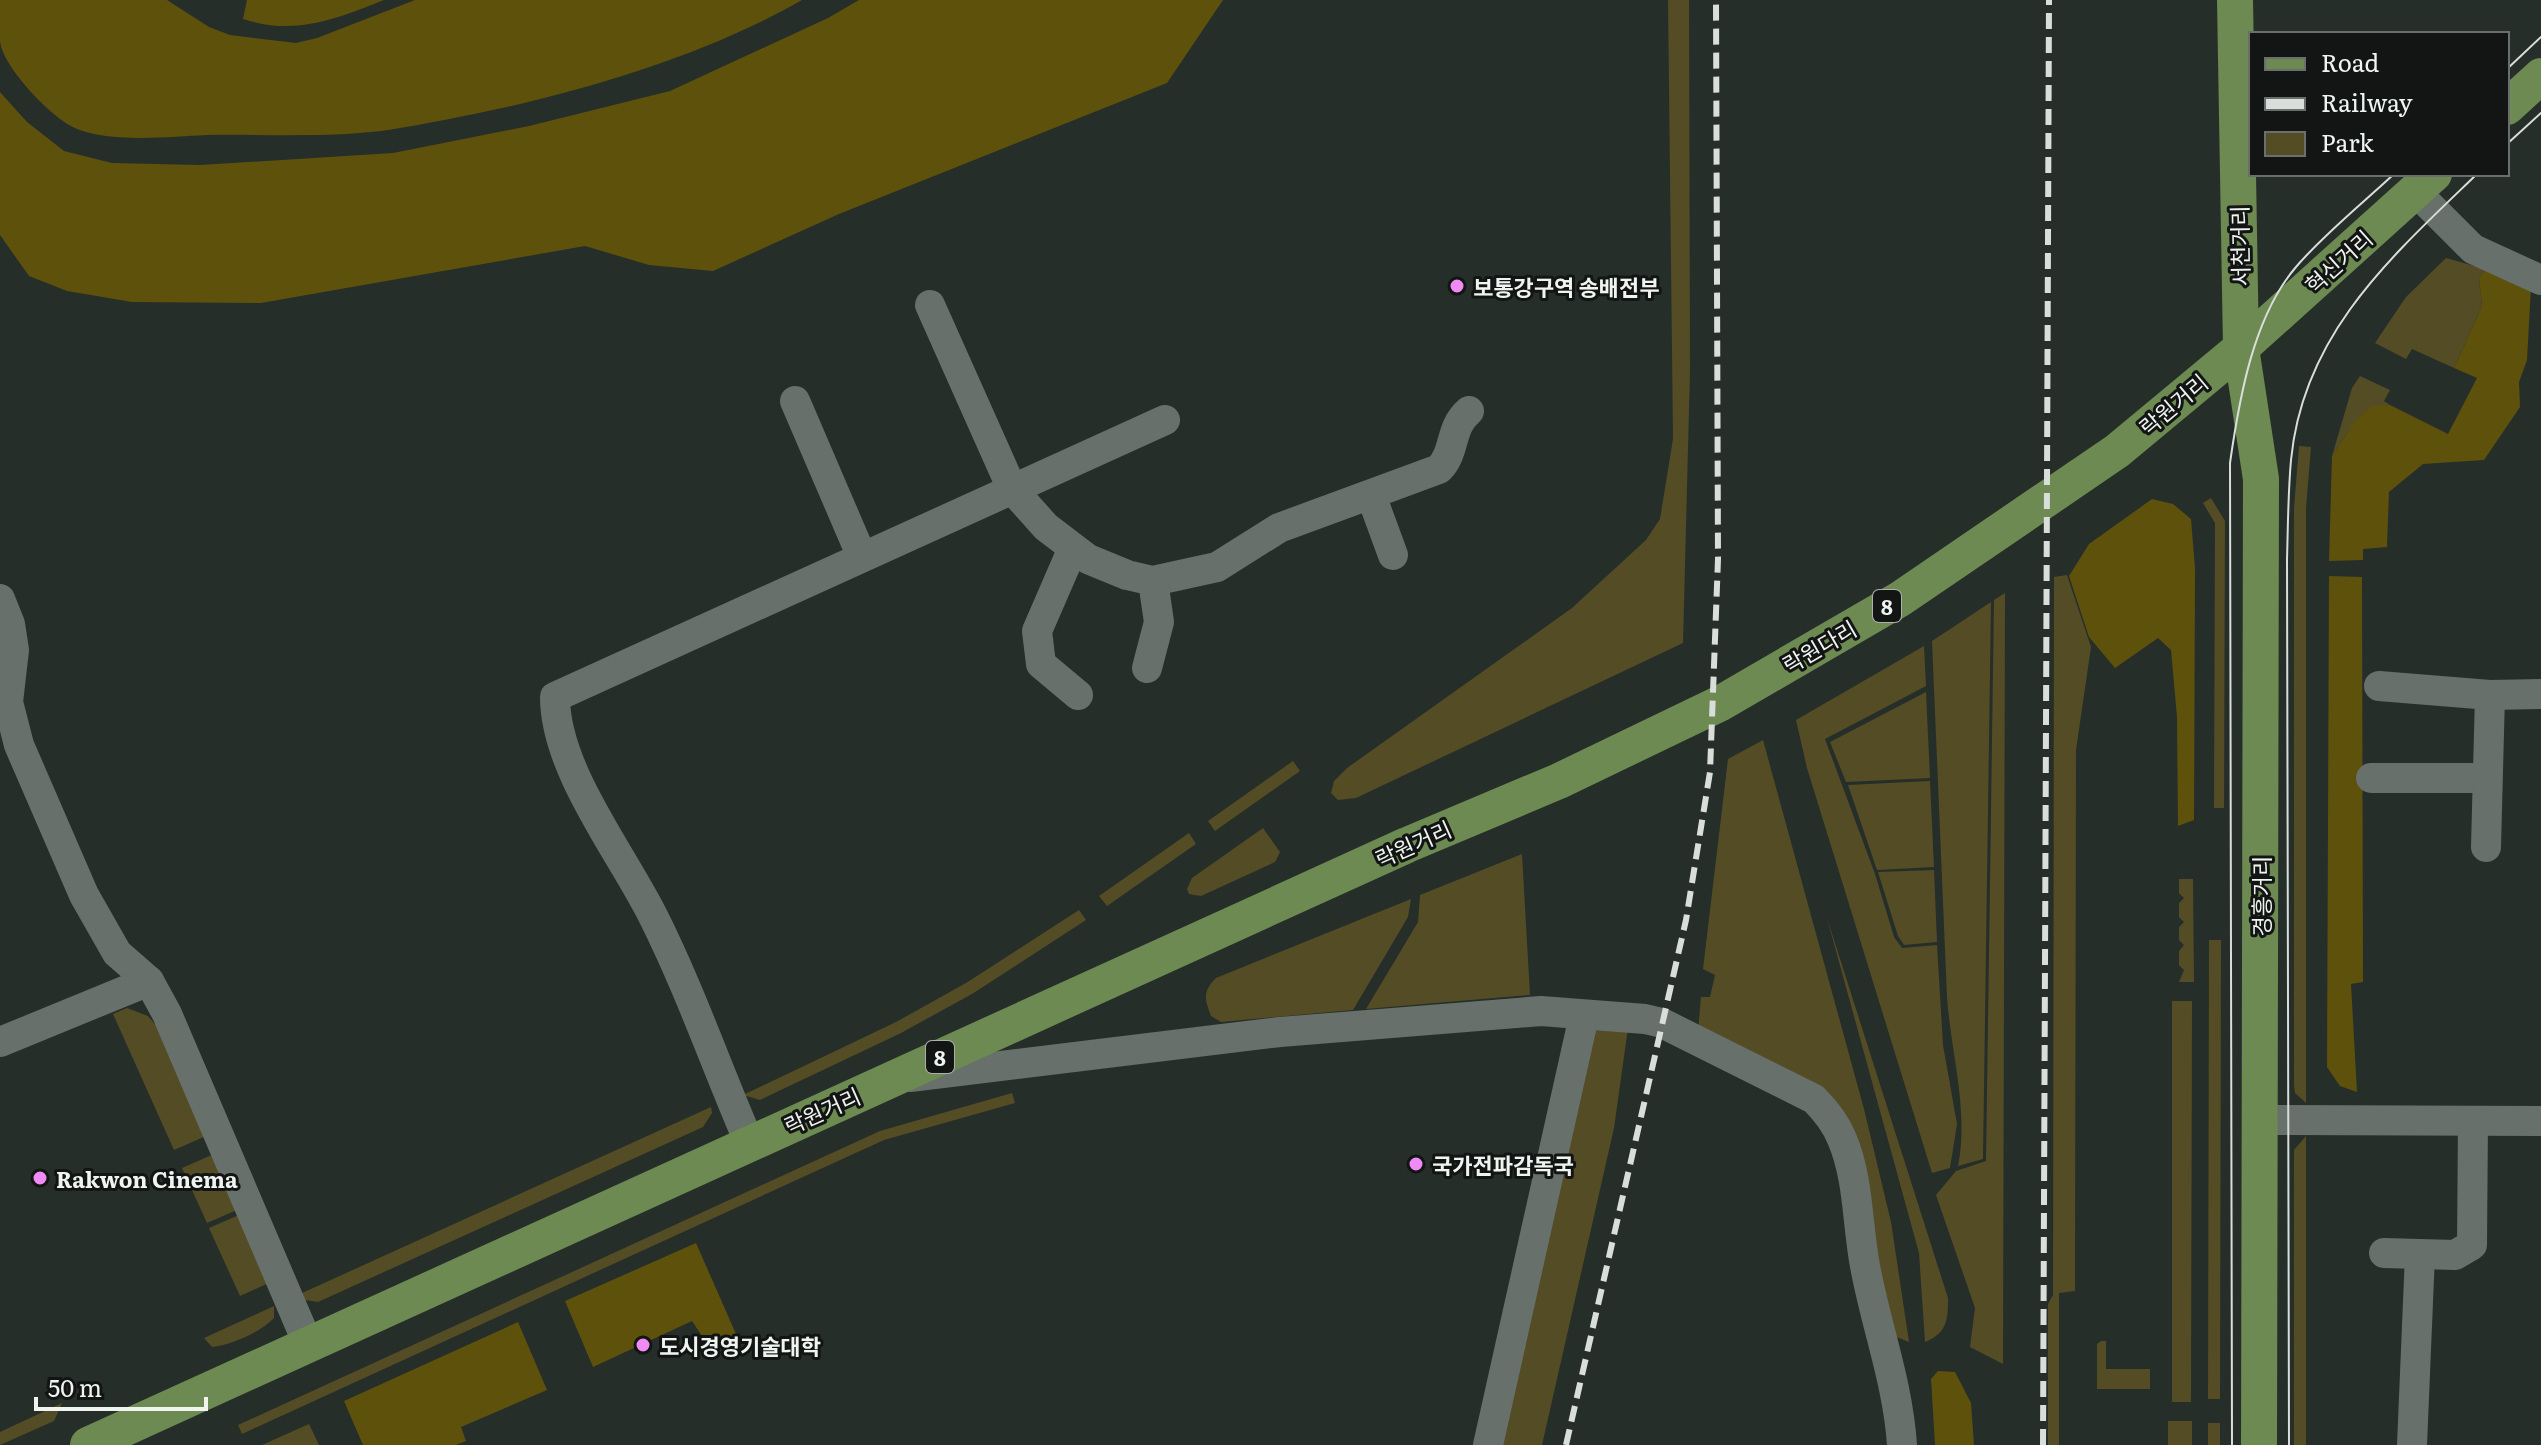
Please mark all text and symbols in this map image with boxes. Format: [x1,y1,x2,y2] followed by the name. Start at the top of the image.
[2249,32,2509,176] legend
[2321,44,2380,79] text: Road
[2321,84,2413,119] text: Railway
[2321,124,2374,159] text: Park
[2222,205,2256,287] street label: 서천거리
[2297,222,2379,300] street label: 혁신거리
[1473,270,1660,303] place label: 보통강구역 송배전부
[1448,277,1466,295] marker: 보통강구역 송배전부
[2131,365,2215,443] street label: 락원거리
[1873,590,1901,622] road number: 8
[1776,611,1862,681] street label: 락원다리
[1369,811,1457,875] street label: 락원거리
[2244,856,2277,936] street label: 경흥거리
[926,1041,954,1073] road number: 8
[778,1078,866,1142] street label: 락원거리
[1432,1148,1574,1181] place label: 국가전파감독국
[1407,1155,1425,1173] marker: 국가전파감독국
[56,1162,238,1195] place label: Rakwon Cinema
[31,1169,49,1187] marker: Rakwon Cinema
[659,1329,821,1362] place label: 도시경영기술대학
[634,1336,652,1354] marker: 도시경영기술대학
[36,1361,206,1411] scale bar
[48,1369,102,1404] text: 50 m

